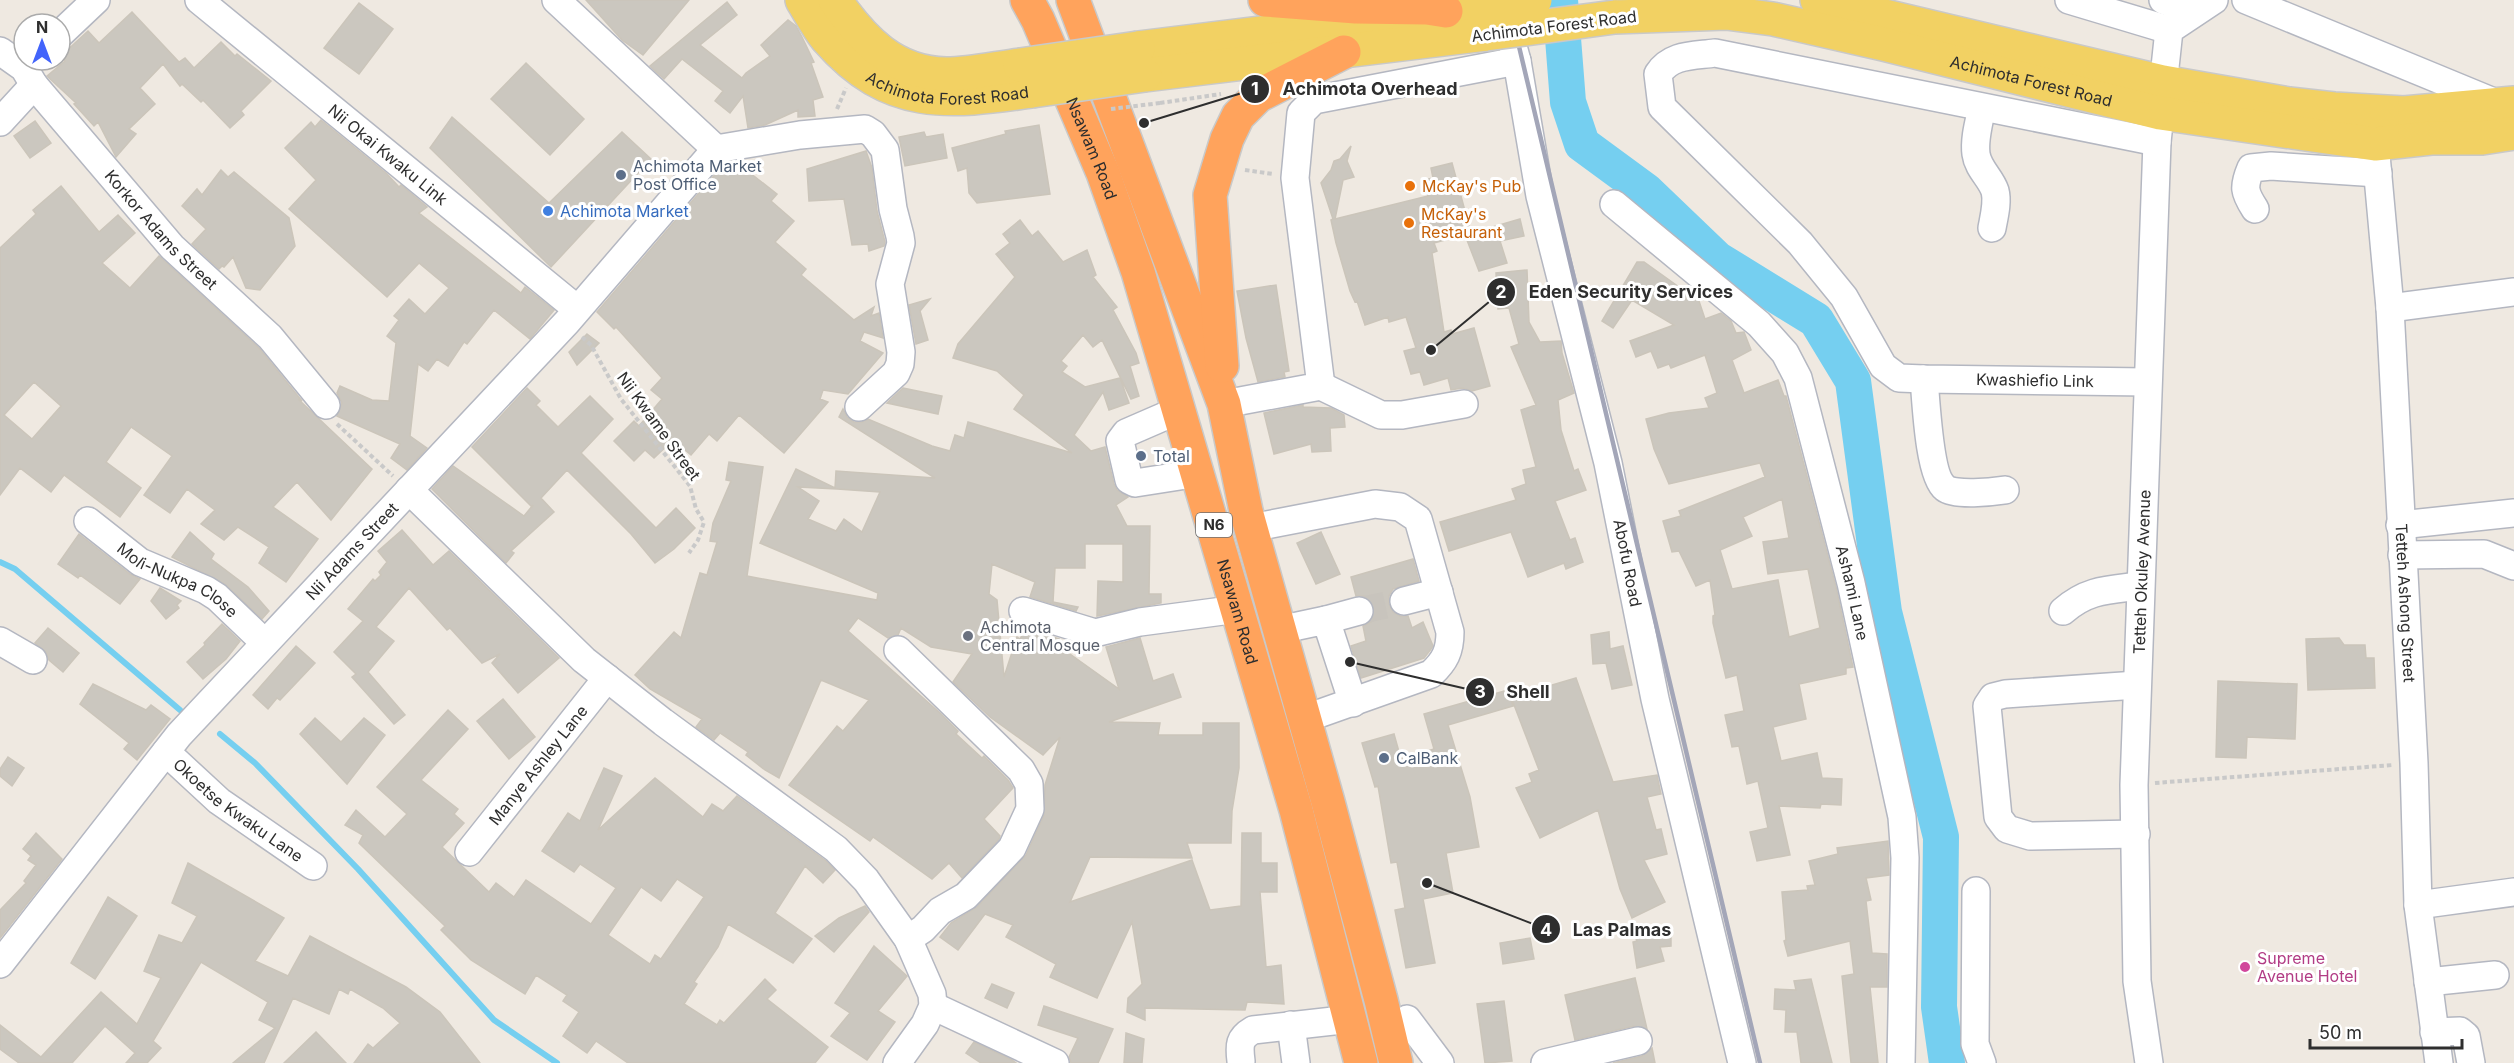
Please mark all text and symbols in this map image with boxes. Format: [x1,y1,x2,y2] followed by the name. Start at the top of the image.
[1470,6,1638,46] street label: Achimota Forest Road
[12,12,72,72] north arrow
[36,17,48,37] text: N
[1948,51,2114,111] street label: Achimota Forest Road
[862,67,1030,109] street label: Achimota Forest Road
[1240,71,1469,107] callout: Achimota Overhead
[1251,78,1259,99] text: 1
[1282,78,1458,99] text: Achimota Overhead
[1062,94,1122,202] street label: Nsawam Road
[324,100,452,209] street label: Nii Okai Kwaku Link
[633,156,762,194] place label: Achimota Market Post Office
[101,166,222,294] street label: Korkor Adams Street
[614,168,628,182] marker: Achimota Market Post Office
[1422,176,1521,196] place label: McKay's Pub
[1403,179,1417,193] marker: McKay's Pub
[560,201,689,221] place label: Achimota Market
[541,204,555,218] marker: Achimota Market
[1421,204,1502,242] place label: McKay's Restaurant
[1402,216,1416,230] marker: McKay's Restaurant
[1486,274,1745,310] callout: Eden Security Services
[1495,281,1507,302] text: 2
[1529,281,1733,302] text: Eden Security Services
[613,368,705,484] street label: Nii Kwame Street
[1976,369,2094,391] street label: Kwashiefio Link
[1153,446,1190,466] place label: Total
[1134,449,1148,463] marker: Total
[2129,489,2155,655] street label: Tetteh Okuley Avenue
[301,498,402,604] street label: Nii Adams Street
[1196,513,1232,537] road number: N6
[1609,517,1646,608] street label: Abofu Road
[2391,523,2420,683] street label: Tetteh Ashong Street
[113,538,242,621] street label: Moli-Nukpa Close
[1832,543,1873,642] street label: Ashami Lane
[1213,557,1263,667] street label: Nsawam Road
[980,617,1100,655] place label: Achimota Central Mosque
[961,629,975,643] marker: Achimota Central Mosque
[1465,674,1562,710] callout: Shell
[1474,681,1486,702] text: 3
[1506,681,1550,702] text: Shell
[484,701,592,829] street label: Manye Ashley Lane
[1396,748,1458,768] place label: CalBank
[1377,751,1391,765] marker: CalBank
[169,754,307,866] street label: Okoetse Kwaku Lane
[1531,911,1683,947] callout: Las Palmas
[1540,919,1552,940] text: 4
[1573,919,1671,940] text: Las Palmas
[2257,948,2357,986] place label: Supreme Avenue Hotel
[2238,960,2252,974] marker: Supreme Avenue Hotel
[2310,1012,2462,1050] scale bar
[2319,1022,2362,1043] text: 50 m

